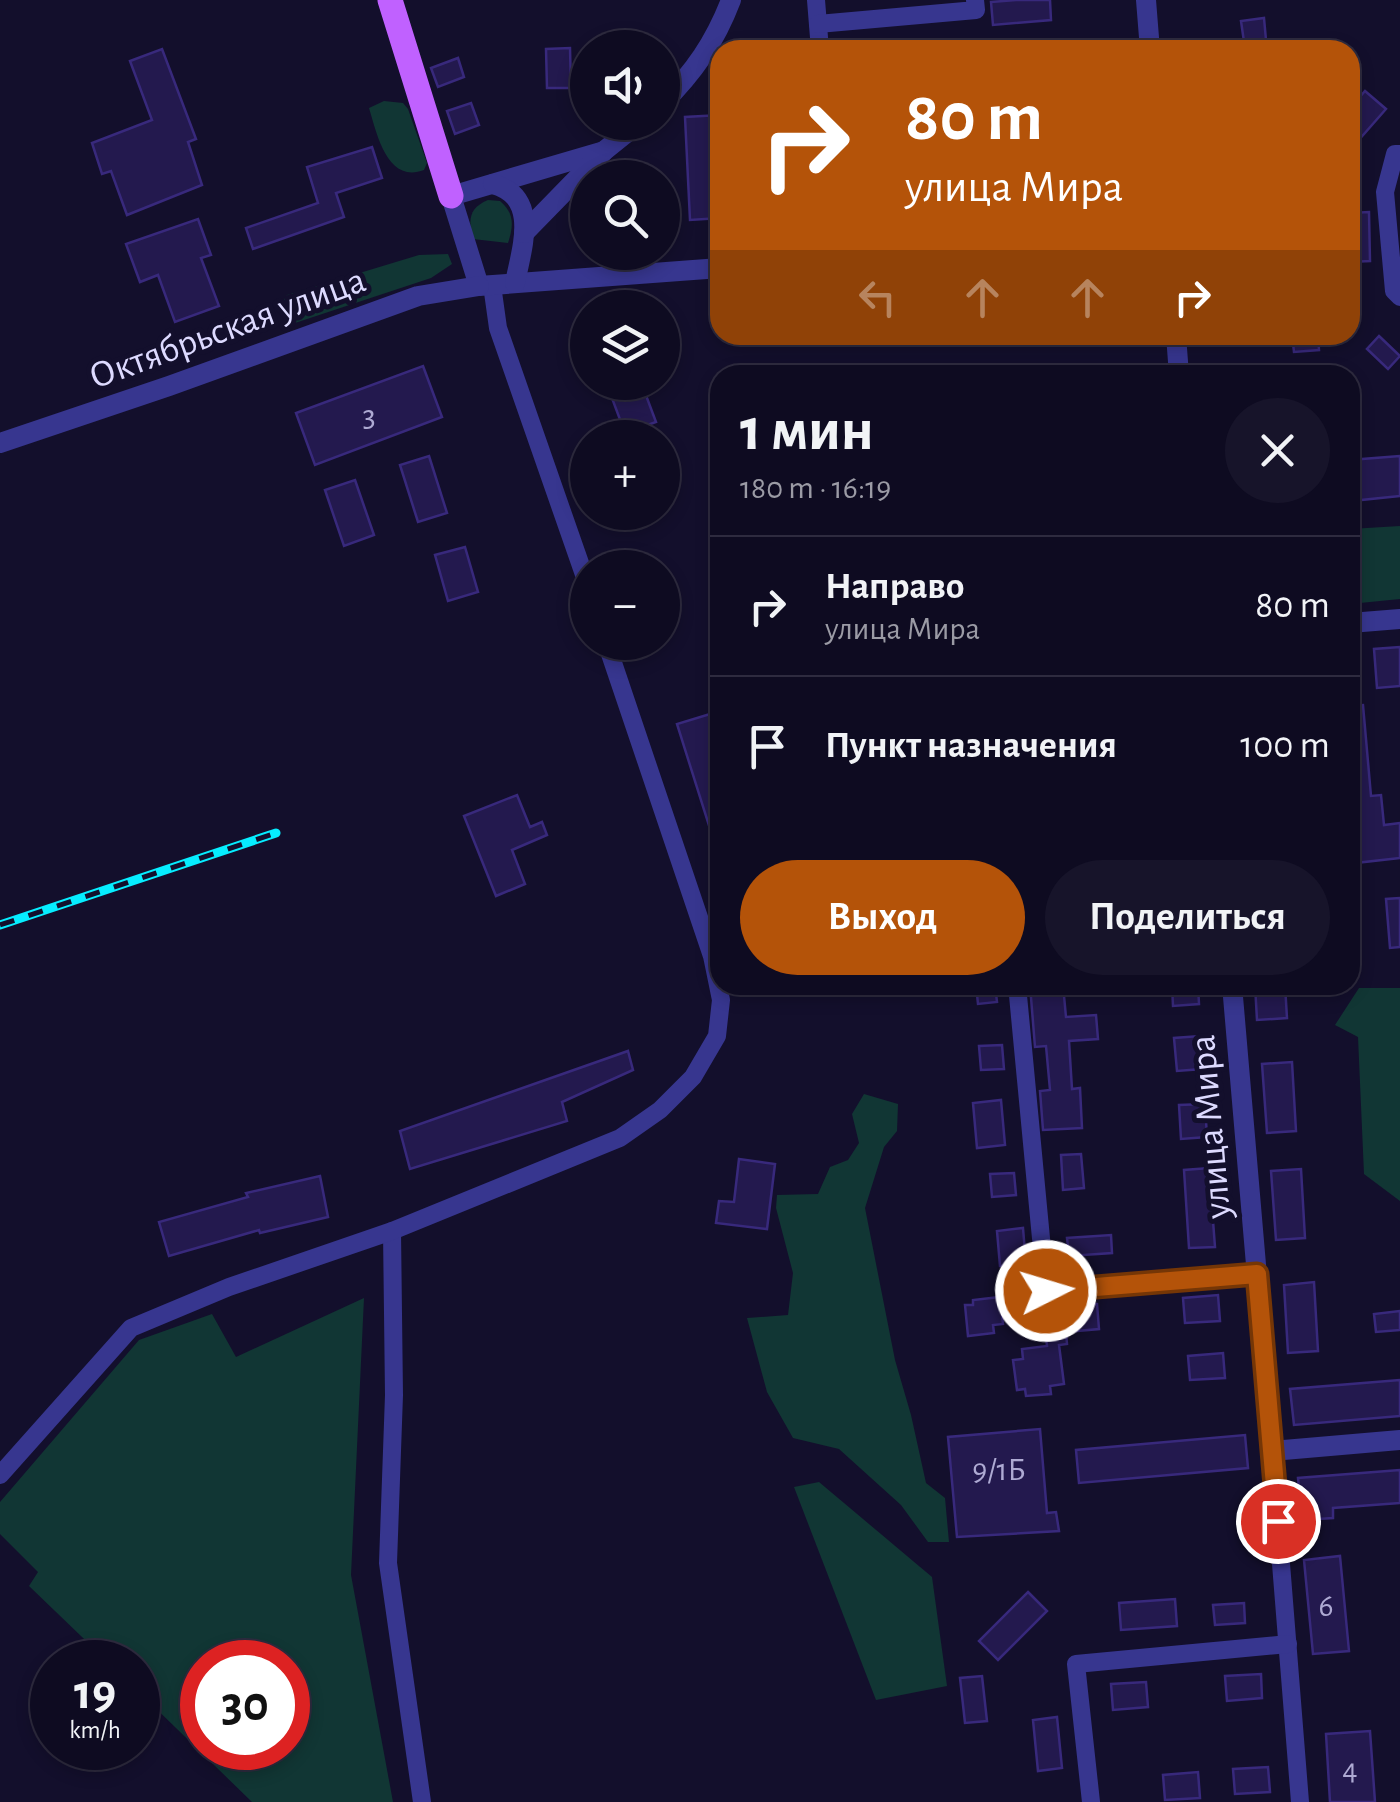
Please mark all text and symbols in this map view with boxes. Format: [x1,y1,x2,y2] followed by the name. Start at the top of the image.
[570,30,680,660] map controls
[570,30,680,140] button: sound
[740,80,870,210] icon: right
[905,83,1043,153] text: 80 m
[570,160,680,270] button: search
[905,165,1123,210] text: улица Мира
[85,261,371,396] street label: Октябрьская улица
[850,270,905,325] icon: left
[955,270,1010,325] icon: ahead
[1060,270,1115,325] icon: ahead
[1165,270,1220,325] icon: right
[570,290,680,400] button: layers
[1225,398,1330,503] button: close
[362,400,376,432] house number: 3
[740,401,874,461] text: 1 мин
[570,420,680,530] button: +
[740,472,891,504] text: 180 m · 16:19
[570,550,680,660] button: −
[825,568,964,606] text: Направо
[740,579,795,634] icon: right
[1255,587,1330,625] text: 80 m
[825,613,980,645] text: улица Мира
[740,719,795,774] icon: arrive
[825,727,1117,765] text: Пункт назначения
[1240,727,1330,765] text: 100 m
[740,860,1025,975] button: Выход
[1045,860,1330,975] button: Поделиться
[1184,1033,1238,1221] street label: улица Мира
[994,1239,1098,1343] position arrow
[972,1454,1026,1486] house number: 9/1Б
[1236,1479,1321,1564] pin
[1251,1494,1306,1549] icon: arrive
[1318,1590,1334,1622] house number: 6
[180,1640,310,1770] speed limit sign: 30
[74,1668,116,1718] text: 19
[69,1718,121,1743] text: km/h
[1342,1753,1358,1785] house number: 4

